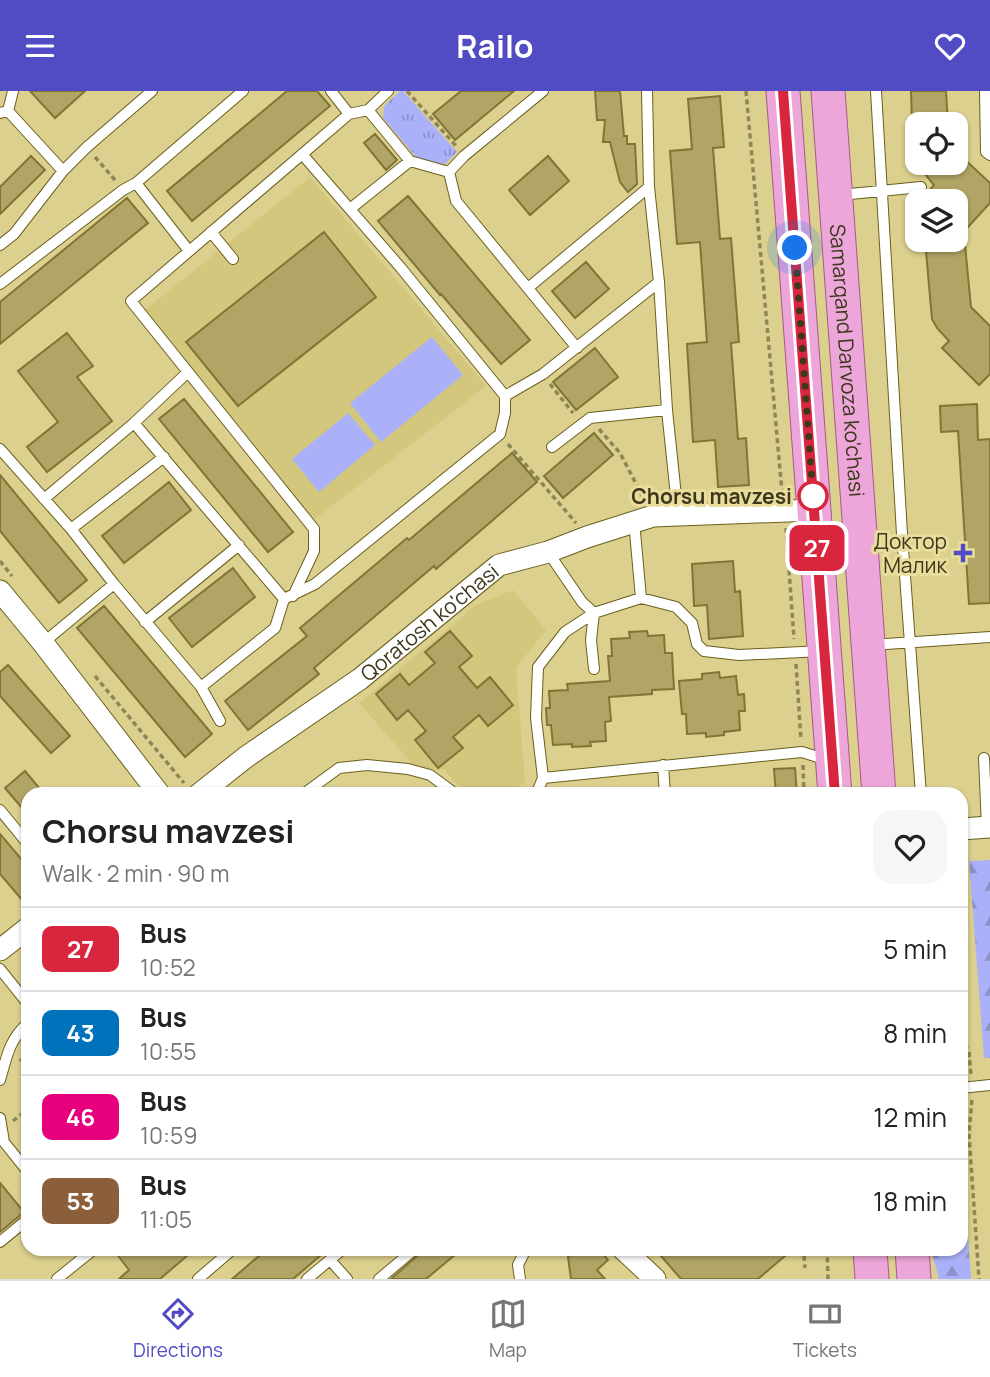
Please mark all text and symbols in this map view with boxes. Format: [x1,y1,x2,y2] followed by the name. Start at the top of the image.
[456,24,534,68] text: Railo
[21,27,59,65] icon: menu
[931,27,969,65] icon: heart
[905,112,968,252] map controls
[905,112,968,175] button: locate
[905,189,968,252] button: layers
[824,223,871,498] street label: Samarqand Darvoza ko'chasi
[777,230,812,265] your location
[798,481,828,511] marker: Chorsu mavzesi
[631,482,792,510] place label: Chorsu mavzesi
[786,525,848,571] line badge: 27
[873,527,948,579] place label: Доктор Малик
[803,531,831,564] text: 27
[953,543,973,563] marker: Доктор Малик
[354,557,504,687] street label: Qoratosh ko'chasi
[42,808,295,853] text: Chorsu mavzesi
[873,810,947,884] button: heart
[42,857,230,889] text: Walk · 2 min · 90 m
[140,915,187,951] text: Bus
[883,931,947,967] text: 5 min
[67,932,94,965] text: 27
[140,951,196,983] text: 10:52
[140,999,187,1035] text: Bus
[883,1015,947,1051] text: 8 min
[66,1016,95,1049] text: 43
[140,1035,196,1067] text: 10:55
[140,1083,187,1119] text: Bus
[873,1099,947,1135] text: 12 min
[66,1100,95,1133] text: 46
[140,1119,197,1151] text: 10:59
[140,1167,187,1203] text: Bus
[873,1183,947,1219] text: 18 min
[66,1184,95,1217] text: 53
[140,1203,192,1235] text: 11:05
[133,1295,223,1363] tab: Directions
[489,1295,527,1363] tab: Map
[793,1295,857,1363] tab: Tickets

